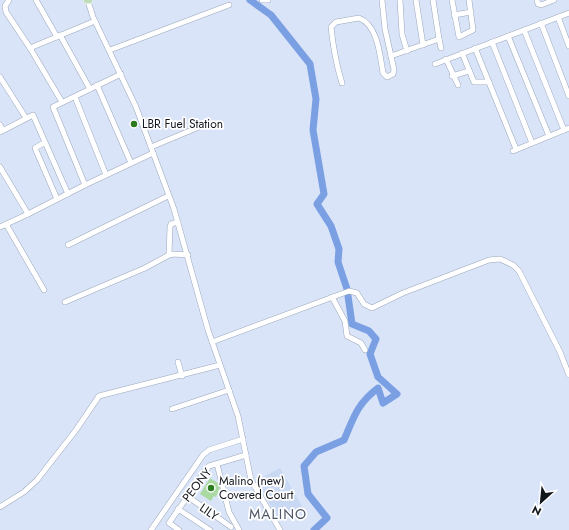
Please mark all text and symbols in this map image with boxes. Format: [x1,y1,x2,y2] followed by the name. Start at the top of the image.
[142,115,223,133] place label: LBR Fuel Station
[129,119,139,129] marker: LBR Fuel Station
[178,464,216,506] street label: PEONY
[219,472,294,504] place label: Malino (new) Covered Court
[521,482,561,522] north arrow
[206,483,216,493] marker: Malino (new) Covered Court
[196,499,222,525] street label: LILY
[529,502,544,520] text: N
[249,504,307,524] district label: MALINO

